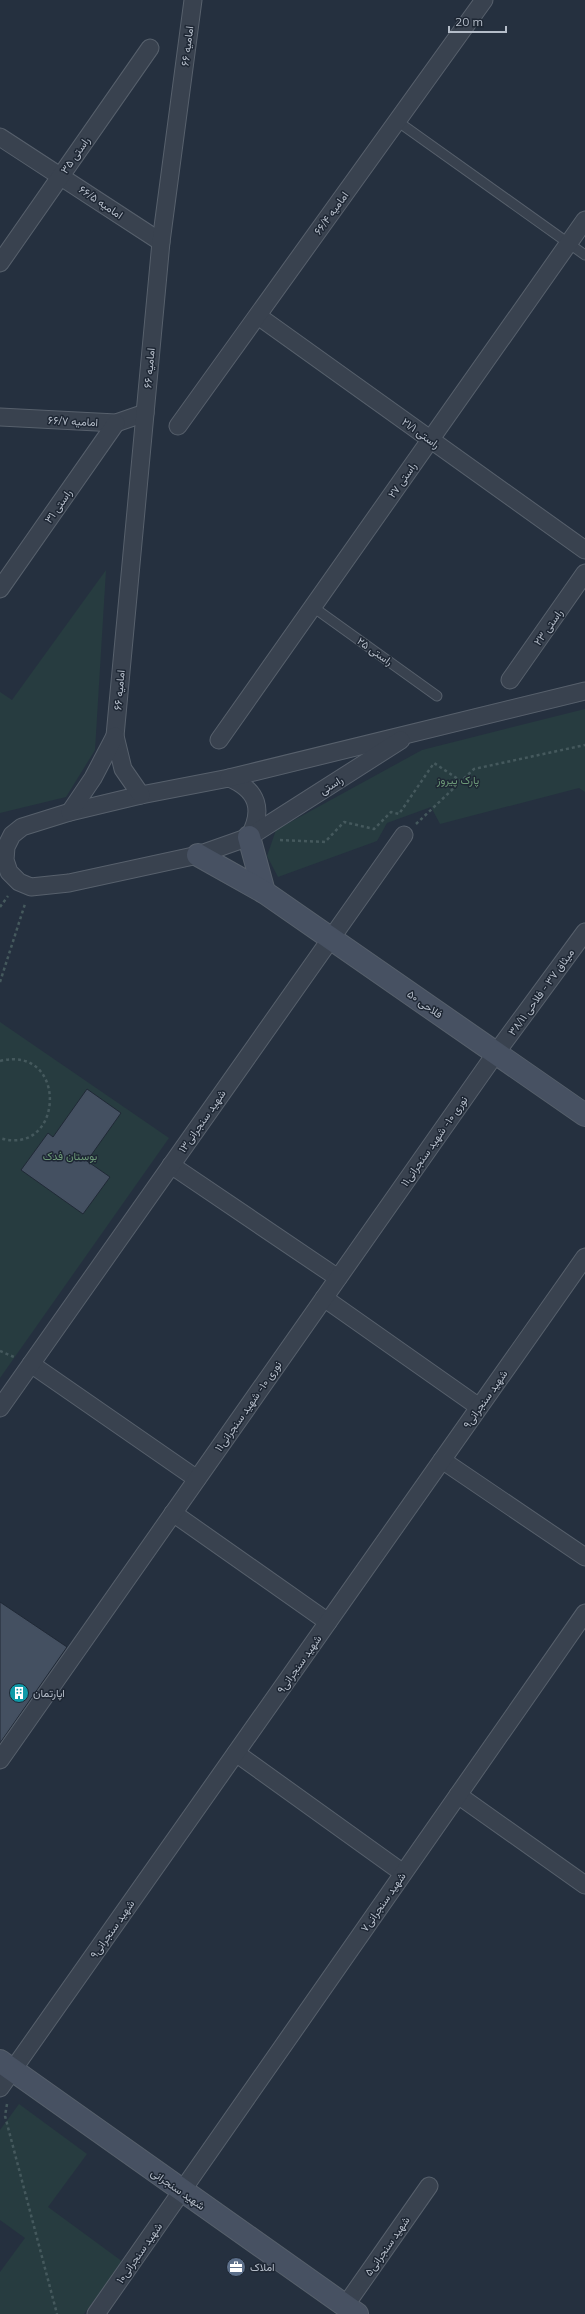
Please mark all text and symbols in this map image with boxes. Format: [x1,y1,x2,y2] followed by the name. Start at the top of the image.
[449,8,506,34] scale bar
[455,14,483,29] text: 20 m
[178,25,196,67] street label: امامیه ۶۶
[57,134,93,176] street label: راستی ۳۵
[76,182,126,222] street label: امامیه ۶۶/۵
[311,189,351,237] street label: امامیه ۶۶/۴
[140,347,158,389] street label: امامیه ۶۶
[48,413,98,429] street label: امامیه ۶۶/۷
[399,415,443,452] street label: راستی ۲۱/۱
[385,459,419,501] street label: راستی ۲۷
[41,486,75,526] street label: راستی ۳۱
[530,606,566,648] street label: راستی ۲۳
[354,634,396,668] street label: راستی ۲۵
[110,669,128,711] street label: امامیه ۶۶
[317,772,346,798] street label: راستی
[436,773,479,788] park label: پارک پیروز
[505,946,577,1038] street label: میثاق ۳۷ - فلاحی ۳۸/۱۱
[405,987,445,1021] street label: فلاحی ۵۰
[175,1087,229,1155] street label: شهید سنجرانی۱۳
[397,1093,471,1189] street label: نوری ۱۰- شهید سنجرانی۱۱
[43,1149,97,1163] park label: بوستان فدک
[211,1358,285,1454] street label: نوری ۱۰- شهید سنجرانی۱۱
[460,1367,511,1431] street label: شهید سنجرانی۹
[274,1632,325,1696] street label: شهید سنجرانی۹
[8,1682,30,1704] building icon: اپارتمان
[33,1686,65,1701] place label: اپارتمان
[357,1869,409,1935] street label: شهید سنجرانی۷
[87,1897,138,1961] street label: شهید سنجرانی۹
[148,2165,208,2213] street label: شهید سنجرانی
[361,2213,413,2279] street label: شهید سنجرانی۵
[113,2220,165,2286] street label: شهید سنجرانی۱۰
[225,2256,247,2278] office icon: املاک
[250,2260,275,2274] place label: املاک

